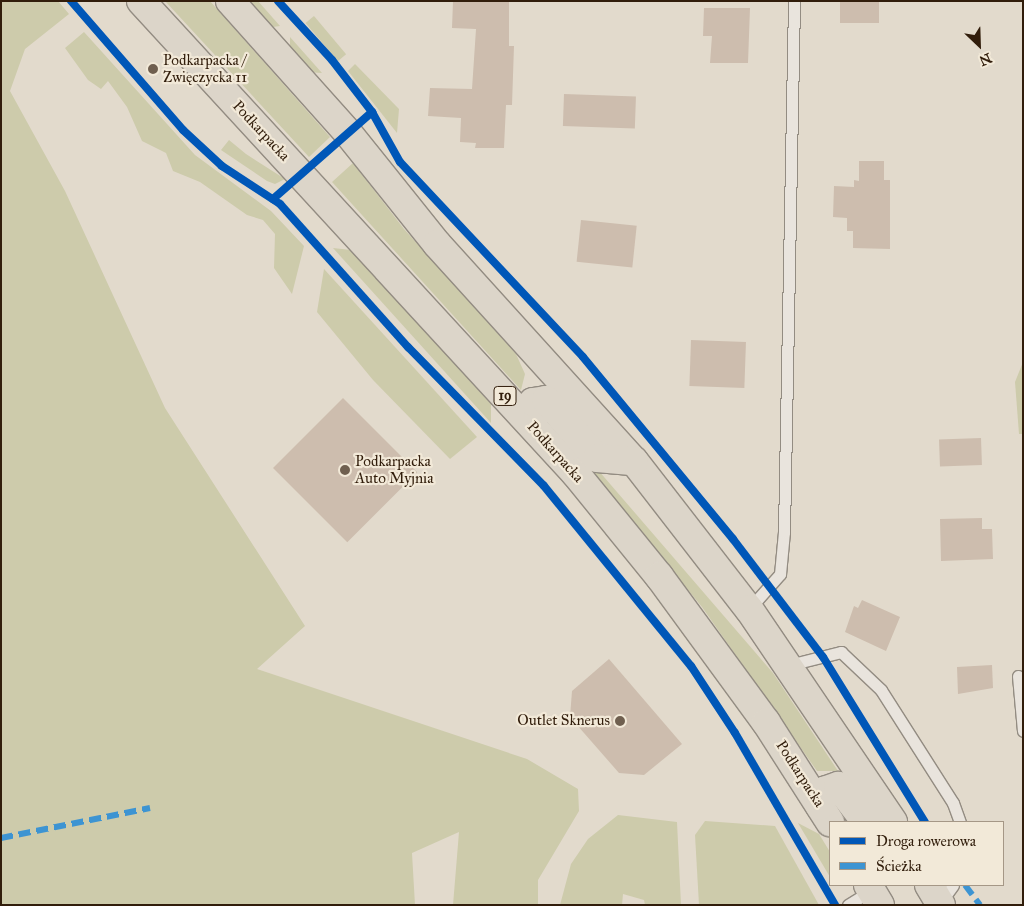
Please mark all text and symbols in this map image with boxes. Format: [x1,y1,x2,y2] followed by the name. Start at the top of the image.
[954,20,1004,70] north arrow
[976,49,994,69] text: N
[163,51,247,86] place label: Podkarpacka / Zwięczycka 11
[147,63,159,75] marker: Podkarpacka / Zwięczycka 11
[229,97,293,165] street label: Podkarpacka
[492,384,518,408] road number: 19
[523,418,587,486] street label: Podkarpacka
[355,452,433,487] place label: Podkarpacka Auto Myjnia
[339,464,351,476] marker: Podkarpacka Auto Myjnia
[517,712,610,730] place label: Outlet Sknerus
[614,715,626,727] marker: Outlet Sknerus
[772,737,828,811] street label: Podkarpacka
[829,821,1004,886] legend
[876,832,976,850] text: Droga rowerowa
[876,857,922,875] text: Ścieżka

